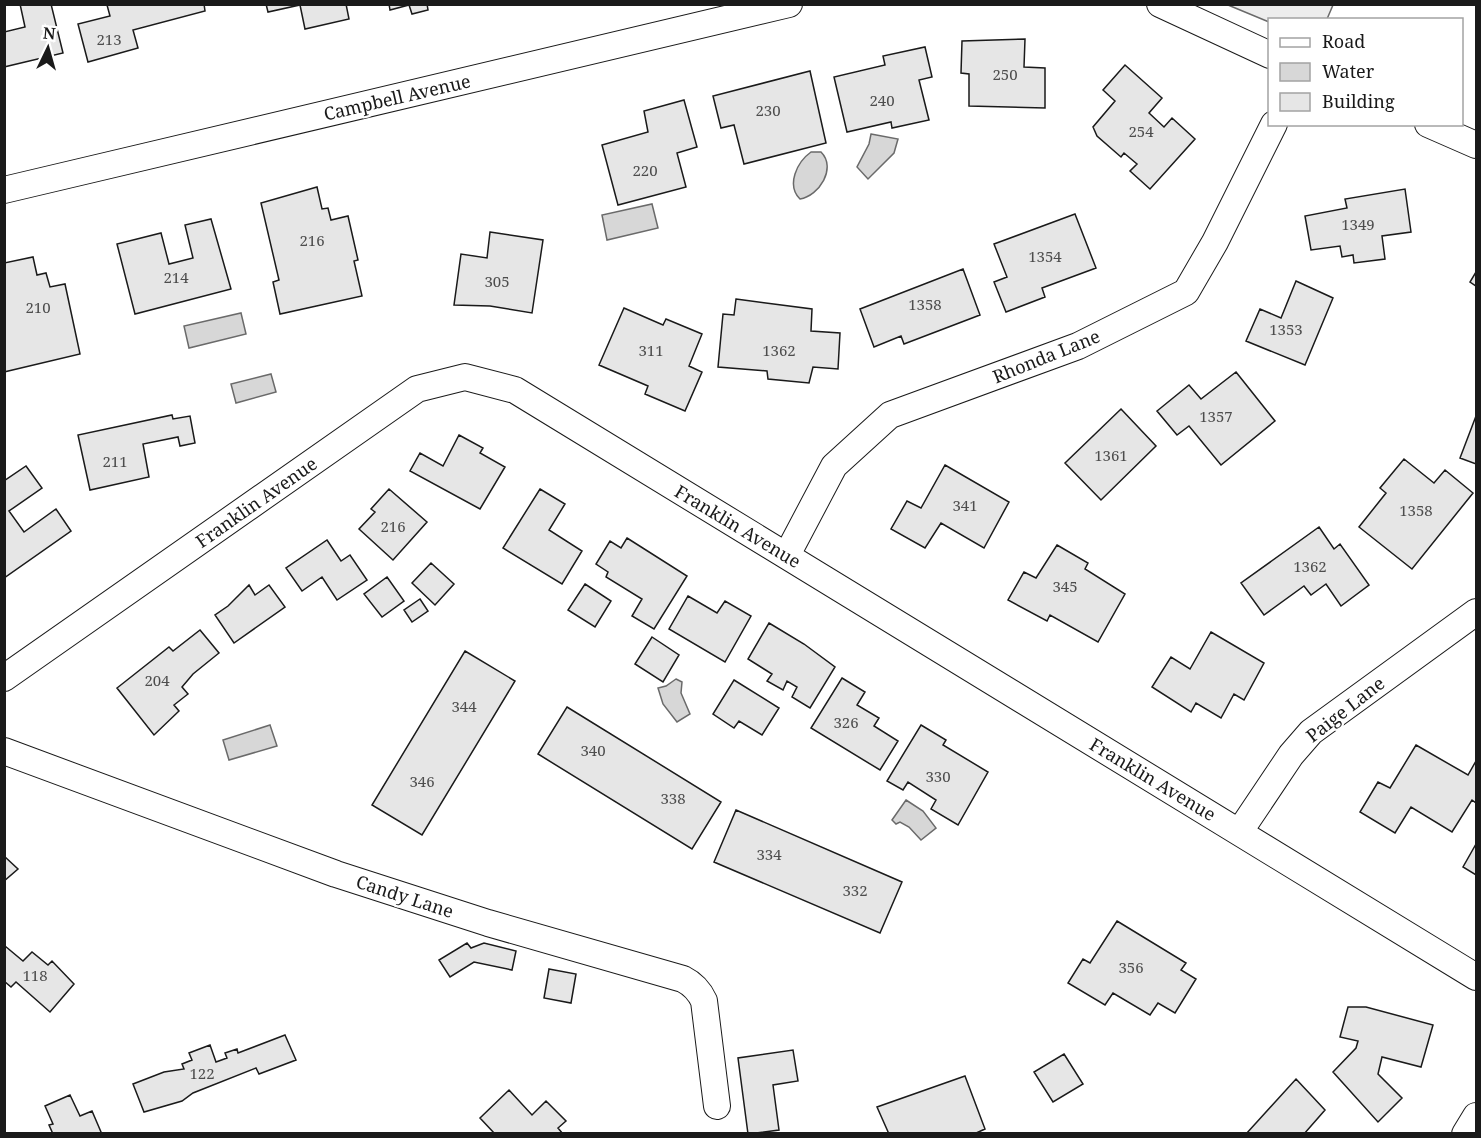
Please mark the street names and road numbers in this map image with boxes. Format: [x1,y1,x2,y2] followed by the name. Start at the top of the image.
[321,68,473,126] street label: Campbell Avenue
[989,324,1103,388] street label: Rhonda Lane
[191,451,321,553] street label: Franklin Avenue
[671,479,805,573] street label: Franklin Avenue
[1301,671,1389,747] street label: Paige Lane
[1086,732,1220,826] street label: Franklin Avenue
[353,869,457,923] street label: Candy Lane

